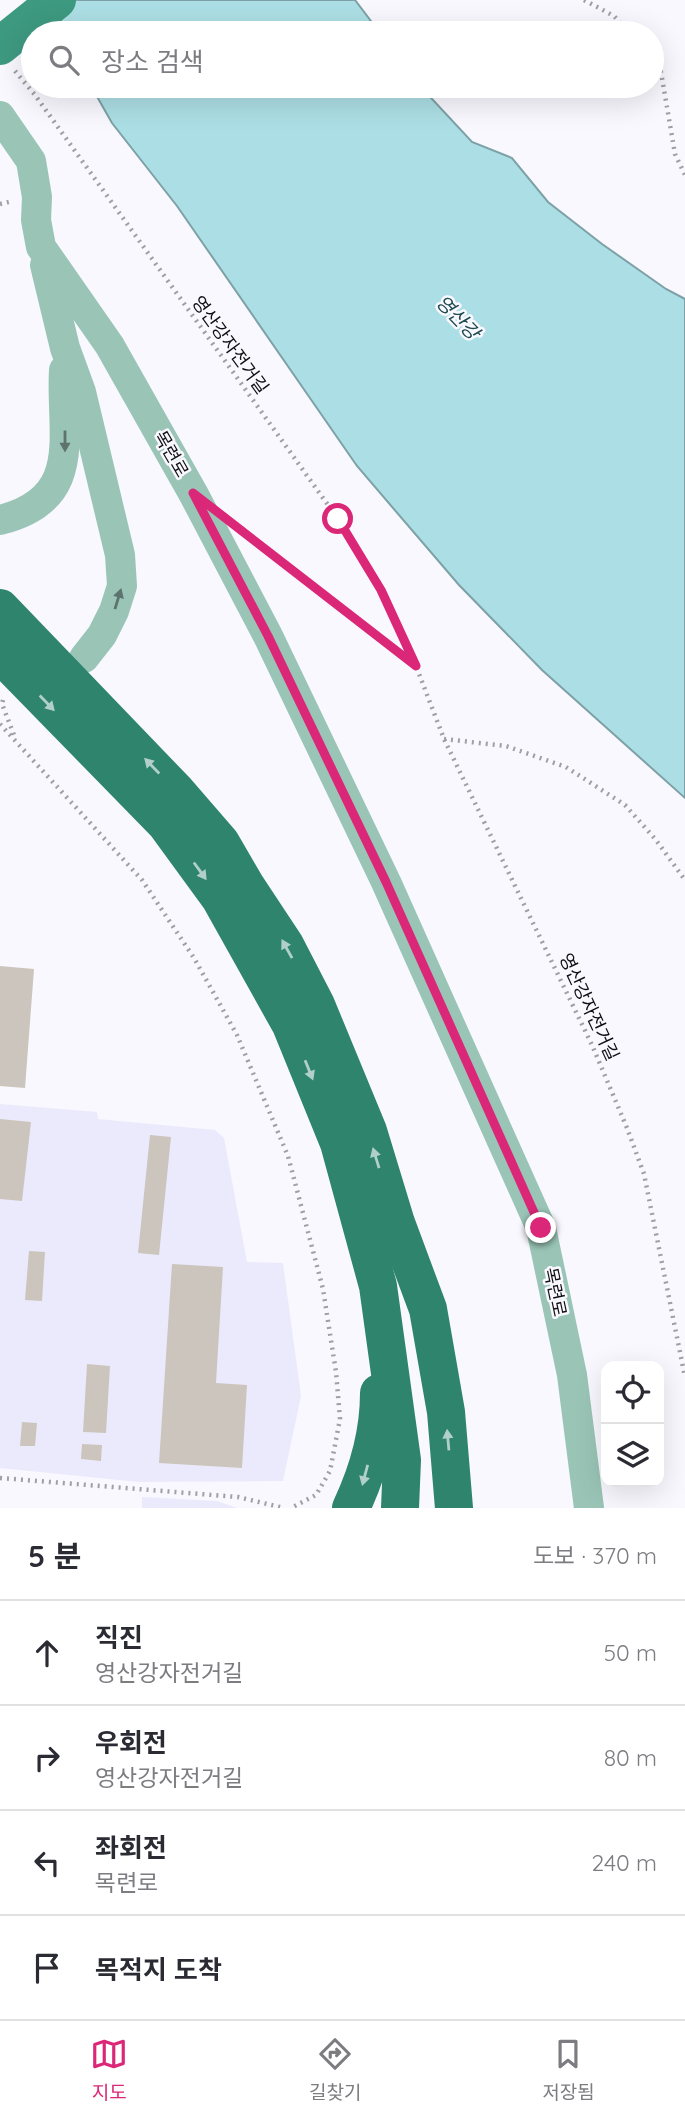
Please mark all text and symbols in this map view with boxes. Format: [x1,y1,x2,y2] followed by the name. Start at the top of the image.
[21,21,664,98] search box
[45,41,83,79] icon: search
[101,45,204,78] text: 장소 검색
[431,290,487,346] water label: 영산강
[187,291,274,398] street label: 영산강자전거길
[149,426,194,481] street label: 목련로
[59,430,71,452] one-way arrow
[322,503,353,534] route start
[113,589,124,610] one-way arrow
[39,694,55,711] one-way arrow
[145,758,161,775] one-way arrow
[193,862,207,880] one-way arrow
[281,939,293,958] one-way arrow
[555,949,624,1064] street label: 영산강자전거길
[304,1059,315,1080] one-way arrow
[370,1147,381,1168] one-way arrow
[525,1212,556,1243] route end
[539,1265,572,1319] street label: 목련로
[601,1361,664,1487] map controls
[601,1361,664,1424] button: locate
[601,1424,664,1487] button: layers
[442,1429,453,1451] one-way arrow
[359,1464,370,1486] one-way arrow
[28,1537,81,1575] text: 5 분
[533,1541,657,1570] text: 도보 · 370 m
[95,1621,143,1654] text: 직진
[28,1634,66,1672] icon: ahead
[604,1638,657,1667] text: 50 m
[95,1658,243,1687] text: 영산강자전거길
[95,1726,167,1759] text: 우회전
[28,1739,66,1777] icon: right
[604,1743,657,1772] text: 80 m
[95,1763,243,1792] text: 영산강자전거길
[95,1831,167,1864] text: 좌회전
[28,1844,66,1882] icon: left
[592,1848,657,1877] text: 240 m
[95,1868,158,1897] text: 목련로
[28,1949,66,1987] icon: arrive
[95,1953,222,1986] text: 목적지 도착
[90,2035,128,2104] tab: 지도
[309,2035,361,2104] tab: 길찾기
[542,2035,595,2104] tab: 저장됨

